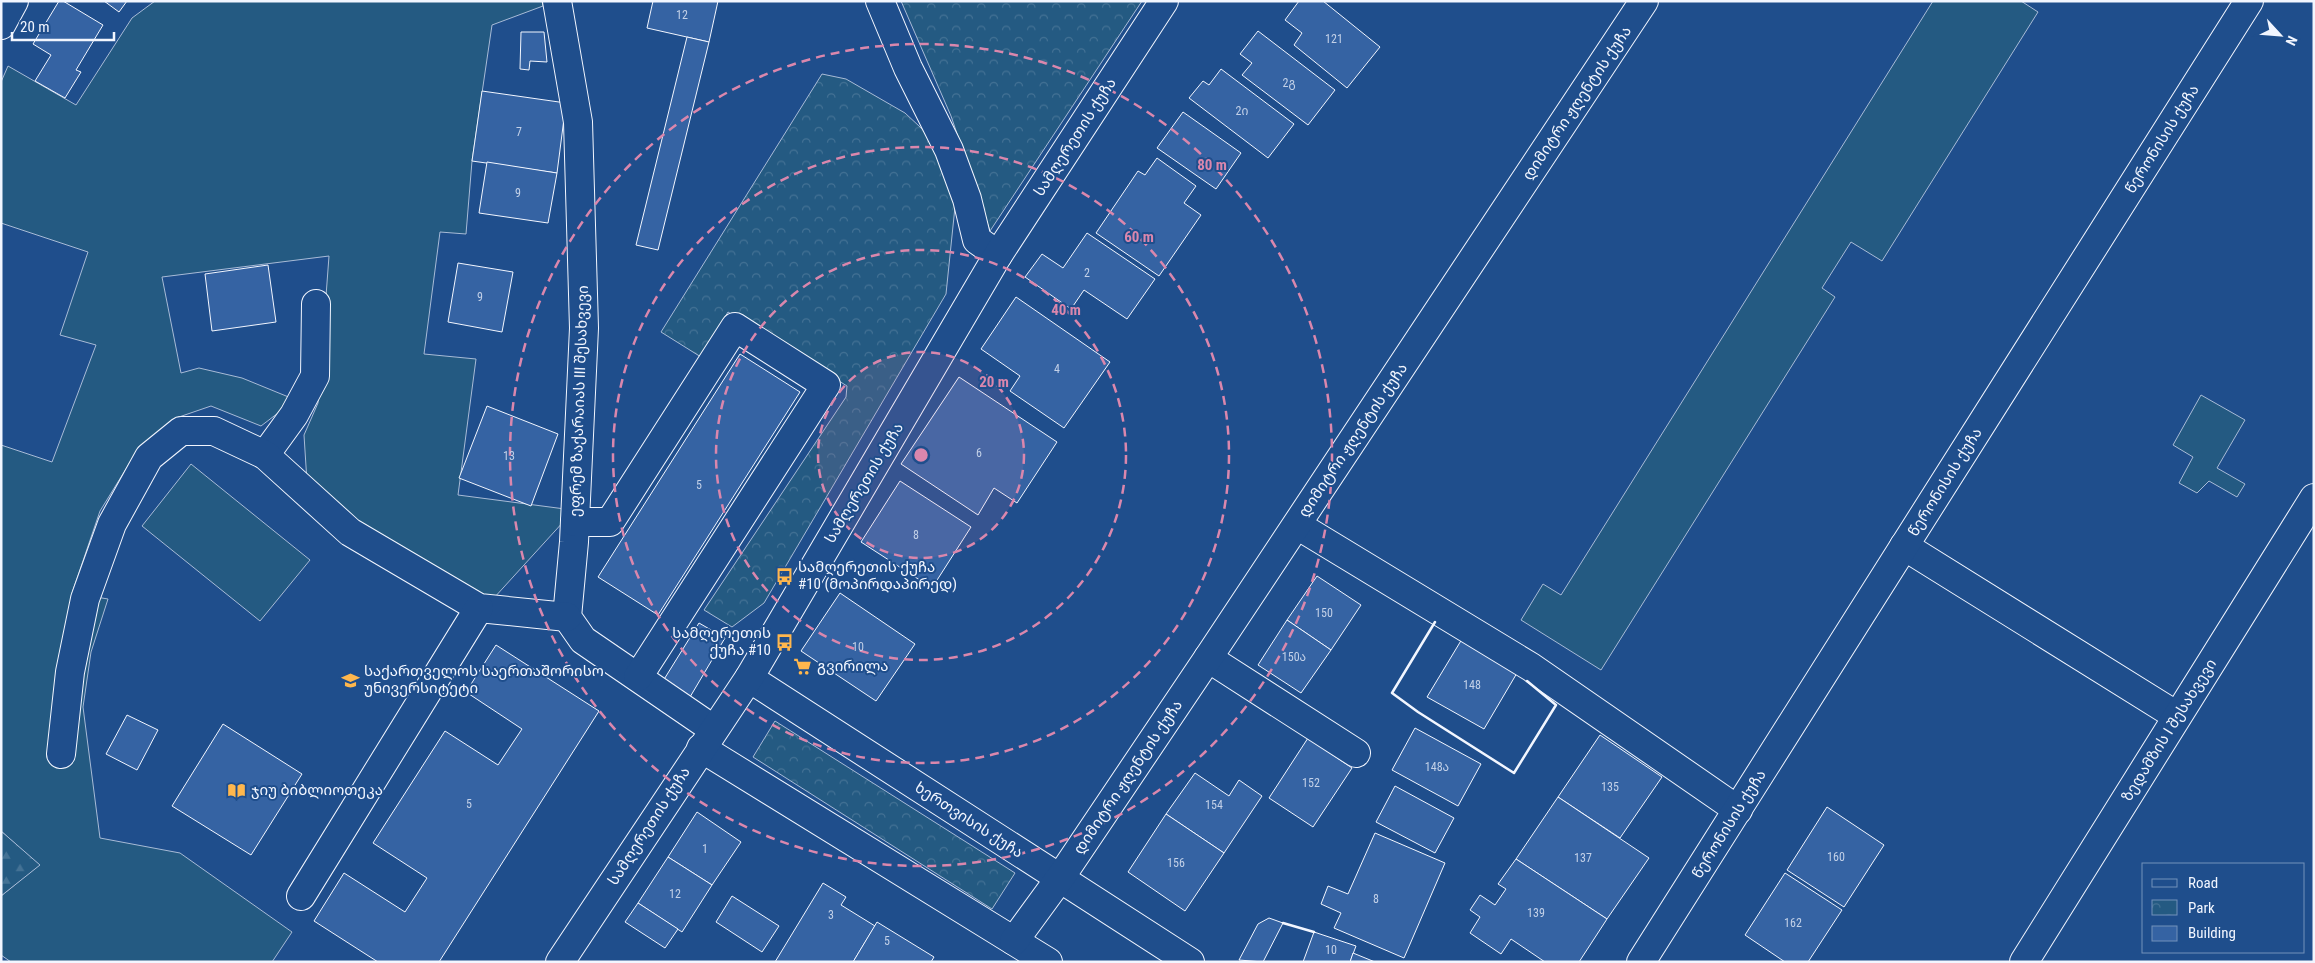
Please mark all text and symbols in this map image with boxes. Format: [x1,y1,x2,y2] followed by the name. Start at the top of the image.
[676,8,688,22] house number: 12
[12,10,115,42] scale bar
[2255,10,2305,60] north arrow
[20,18,50,36] text: 20 m
[1519,23,1635,183] street label: დიმიტრი ჟღენტის ქუჩა
[1325,32,1343,46] house number: 121
[2283,33,2301,48] text: N
[1030,75,1120,199] street label: სამღერეთის ქუჩა
[1282,76,1296,90] house number: 2გ
[2121,81,2203,197] street label: წერონისის ქუჩა
[1236,104,1249,118] house number: 2ი
[516,125,522,139] house number: 7
[1197,156,1227,174] text: 80 m
[515,186,521,200] house number: 9
[1124,228,1154,246] text: 60 m
[1084,266,1090,280] house number: 2
[566,285,592,517] street label: ეფრემ ზაქარაიას III შესახვევი
[477,290,483,304] house number: 9
[1051,301,1081,319] text: 40 m
[1295,360,1411,520] street label: დიმიტრი ჟღენტის ქუჩა
[1054,362,1060,376] house number: 4
[979,373,1009,391] text: 20 m
[821,420,907,546] street label: სამღერეთის ქუჩა
[1904,424,1986,540] street label: წერონისის ქუჩა
[912,446,930,464] centre of rings
[976,446,982,460] house number: 6
[503,449,515,463] house number: 13
[696,478,702,492] house number: 5
[913,528,919,542] house number: 8
[798,558,957,593] place label: სამღერეთის ქუჩა #10 (მოპირდაპირედ)
[774,566,794,586] bus stop icon: სამღერეთის ქუჩა #10 (მოპირდაპირედ)
[1315,606,1333,620] house number: 150
[672,624,771,659] place label: სამღერეთის ქუჩა #10
[775,632,795,652] bus stop icon: სამღერეთის ქუჩა #10
[852,640,864,654] house number: 10
[1282,650,1306,664] house number: 150ა
[2118,655,2220,805] street label: ზედამზის I შესახვევი
[793,656,813,676] supermarket icon: გვირილა
[817,657,888,675] place label: გვირილა
[364,662,604,697] place label: საქართველოს საერთაშორისო უნივერსიტეტი
[340,670,360,690] school or university icon: საქართველოს საერთაშორისო უნივერსიტეტი
[1463,678,1481,692] house number: 148
[1070,697,1186,857] street label: დიმიტრი ჟღენტის ქუჩა
[1425,760,1449,774] house number: 148ა
[604,764,694,888] street label: სამღერეთის ქუჩა
[1688,766,1770,882] street label: წერონისის ქუჩა
[1302,776,1320,790] house number: 152
[912,778,1026,862] street label: ხერთვისის ქუჩა
[227,780,247,800] library icon: ჯიუ ბიბლიოთეკა
[1601,780,1619,794] house number: 135
[251,781,383,799] place label: ჯიუ ბიბლიოთეკა
[466,797,472,811] house number: 5
[1205,798,1223,812] house number: 154
[702,842,708,856] house number: 1
[1827,850,1845,864] house number: 160
[1574,851,1592,865] house number: 137
[1167,856,1185,870] house number: 156
[2142,863,2305,953] legend
[2188,874,2218,892] text: Road
[669,887,681,901] house number: 12
[1373,892,1379,906] house number: 8
[2188,899,2215,917] text: Park
[1527,906,1545,920] house number: 139
[828,908,834,922] house number: 3
[1784,916,1802,930] house number: 162
[2188,924,2236,942] text: Building
[884,934,890,948] house number: 5
[1325,943,1337,957] house number: 10

